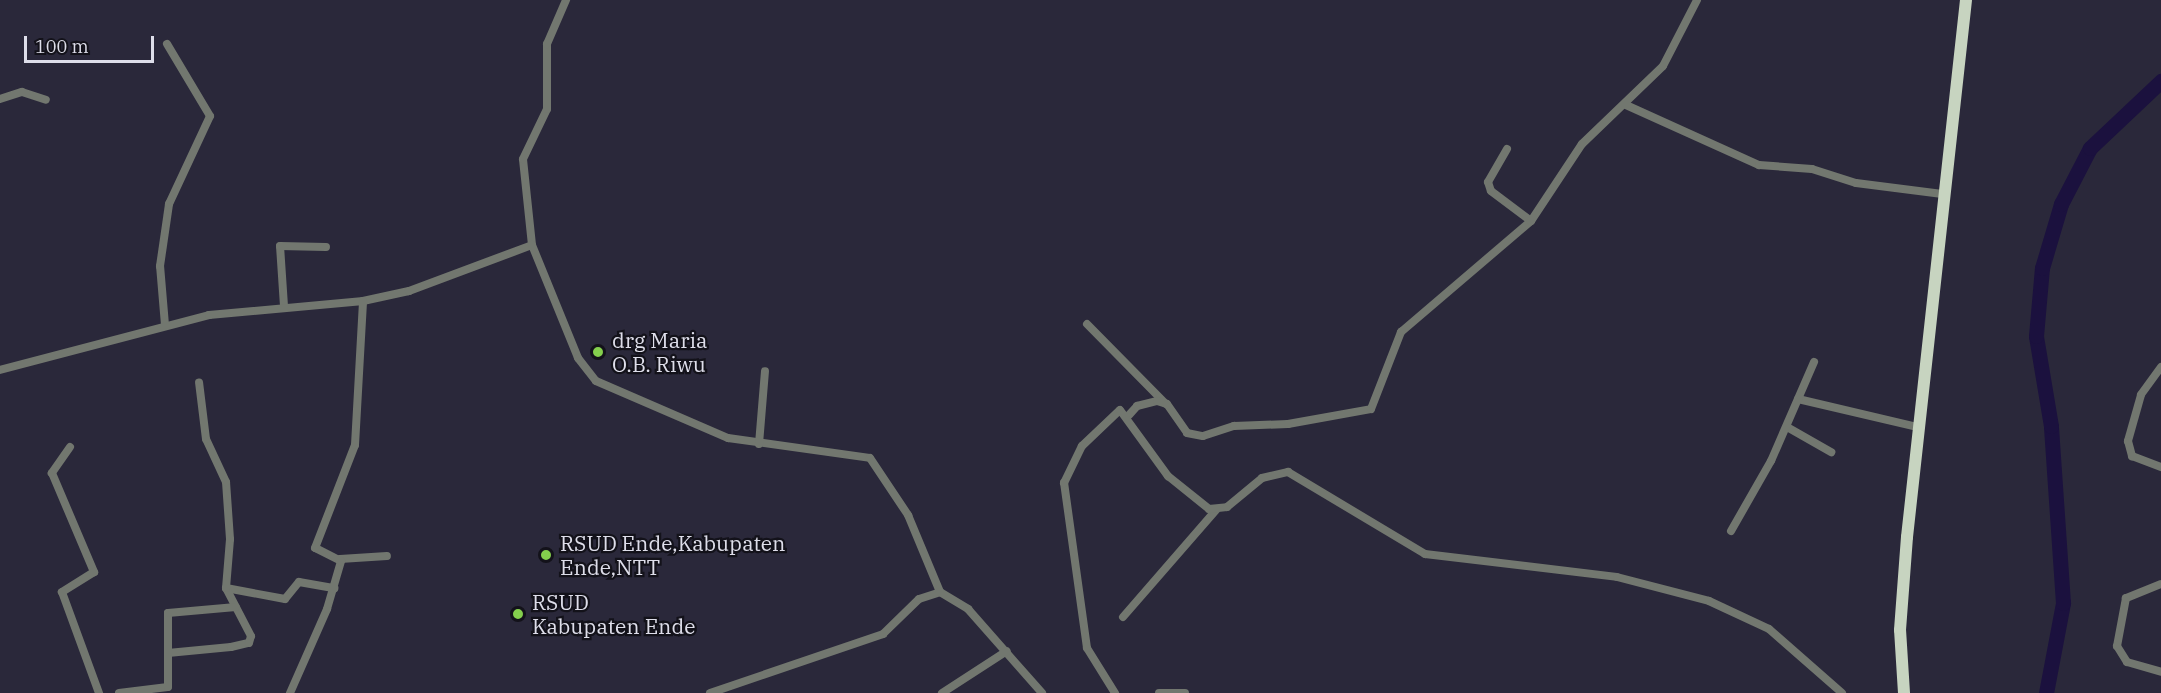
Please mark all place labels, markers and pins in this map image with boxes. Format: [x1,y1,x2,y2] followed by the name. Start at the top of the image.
[612,327,708,377] place label: drg Maria O.B. Riwu
[589,343,607,361] marker: drg Maria O.B. Riwu
[560,530,785,580] place label: RSUD Ende,Kabupaten Ende,NTT
[537,546,555,564] marker: RSUD Ende,Kabupaten Ende,NTT
[532,589,696,639] place label: RSUD Kabupaten Ende
[509,605,527,623] marker: RSUD Kabupaten Ende

